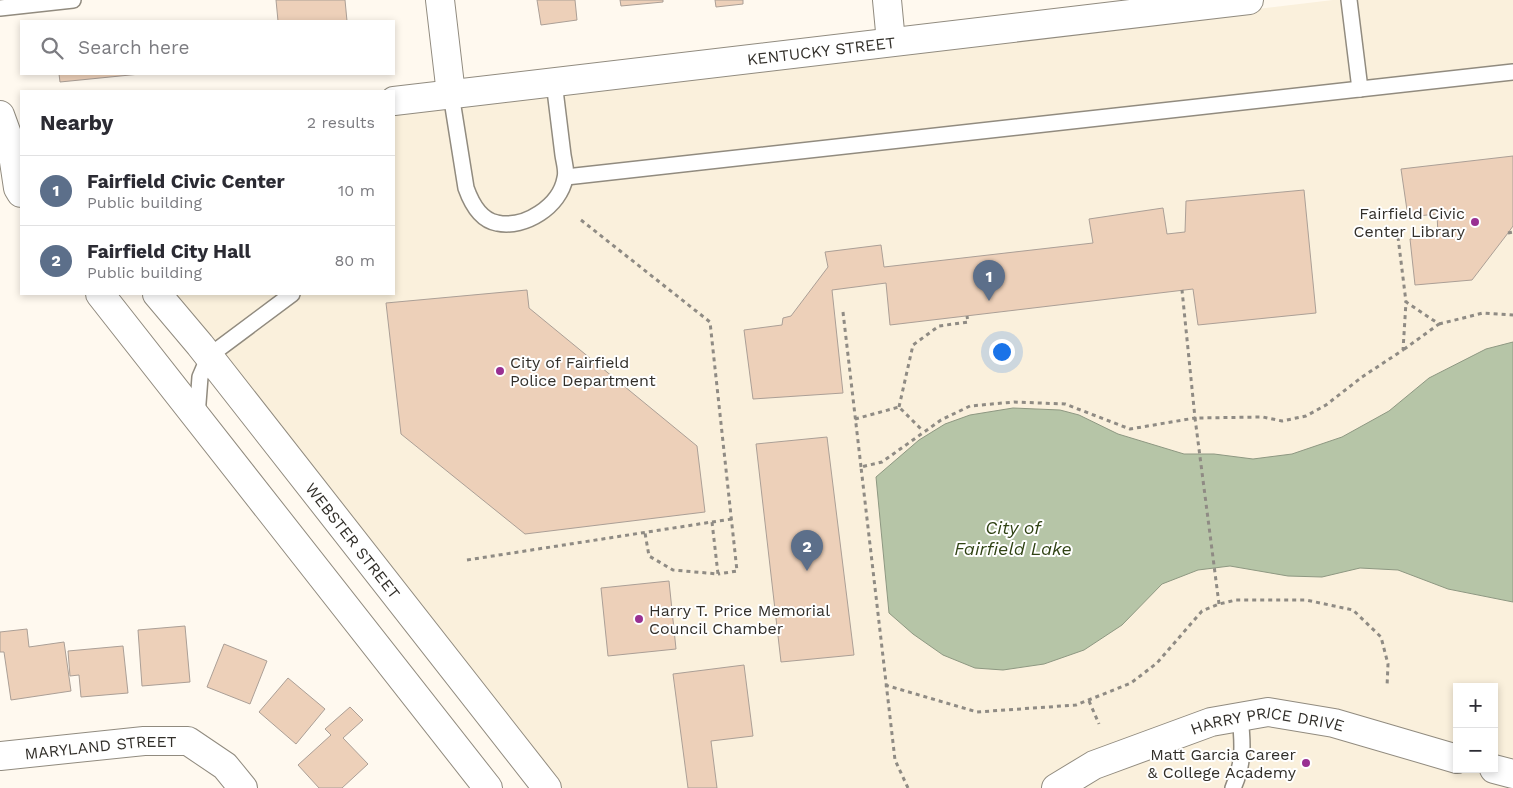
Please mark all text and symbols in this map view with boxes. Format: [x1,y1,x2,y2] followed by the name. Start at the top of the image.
[20,20,395,75] search box
[746,33,897,69] street label: KENTUCKY STREET
[38,34,66,62] icon: search
[78,36,189,59] text: Search here
[40,110,113,135] text: Nearby
[307,113,375,132] text: 2 results
[87,170,285,193] text: Fairfield Civic Center
[53,181,59,200] text: 1
[338,181,375,200] text: 10 m
[87,193,202,212] text: Public building
[1353,204,1466,241] place label: Fairfield Civic Center Library
[1469,216,1481,228] marker: Fairfield Civic Center Library
[87,240,251,263] text: Fairfield City Hall
[51,251,61,270] text: 2
[334,251,375,270] text: 80 m
[973,260,1005,301] pin: 1
[87,263,202,282] text: Public building
[989,339,1015,365] your location
[510,353,656,390] place label: City of Fairfield Police Department
[494,365,506,377] marker: City of Fairfield Police Department
[301,479,404,603] street label: WEBSTER STREET
[954,517,1072,559] water label: City of Fairfield Lake
[791,530,823,571] pin: 2
[649,601,830,638] place label: Harry T. Price Memorial Council Chamber
[633,613,645,625] marker: Harry T. Price Memorial Council Chamber
[1453,683,1498,773] map controls
[1453,683,1498,728] button: +
[1188,703,1347,739] street label: HARRY PRICE DRIVE
[1453,728,1498,773] button: −
[24,732,177,763] street label: MARYLAND STREET
[1147,745,1297,782] place label: Matt Garcia Career & College Academy
[1300,757,1312,769] marker: Matt Garcia Career & College Academy

